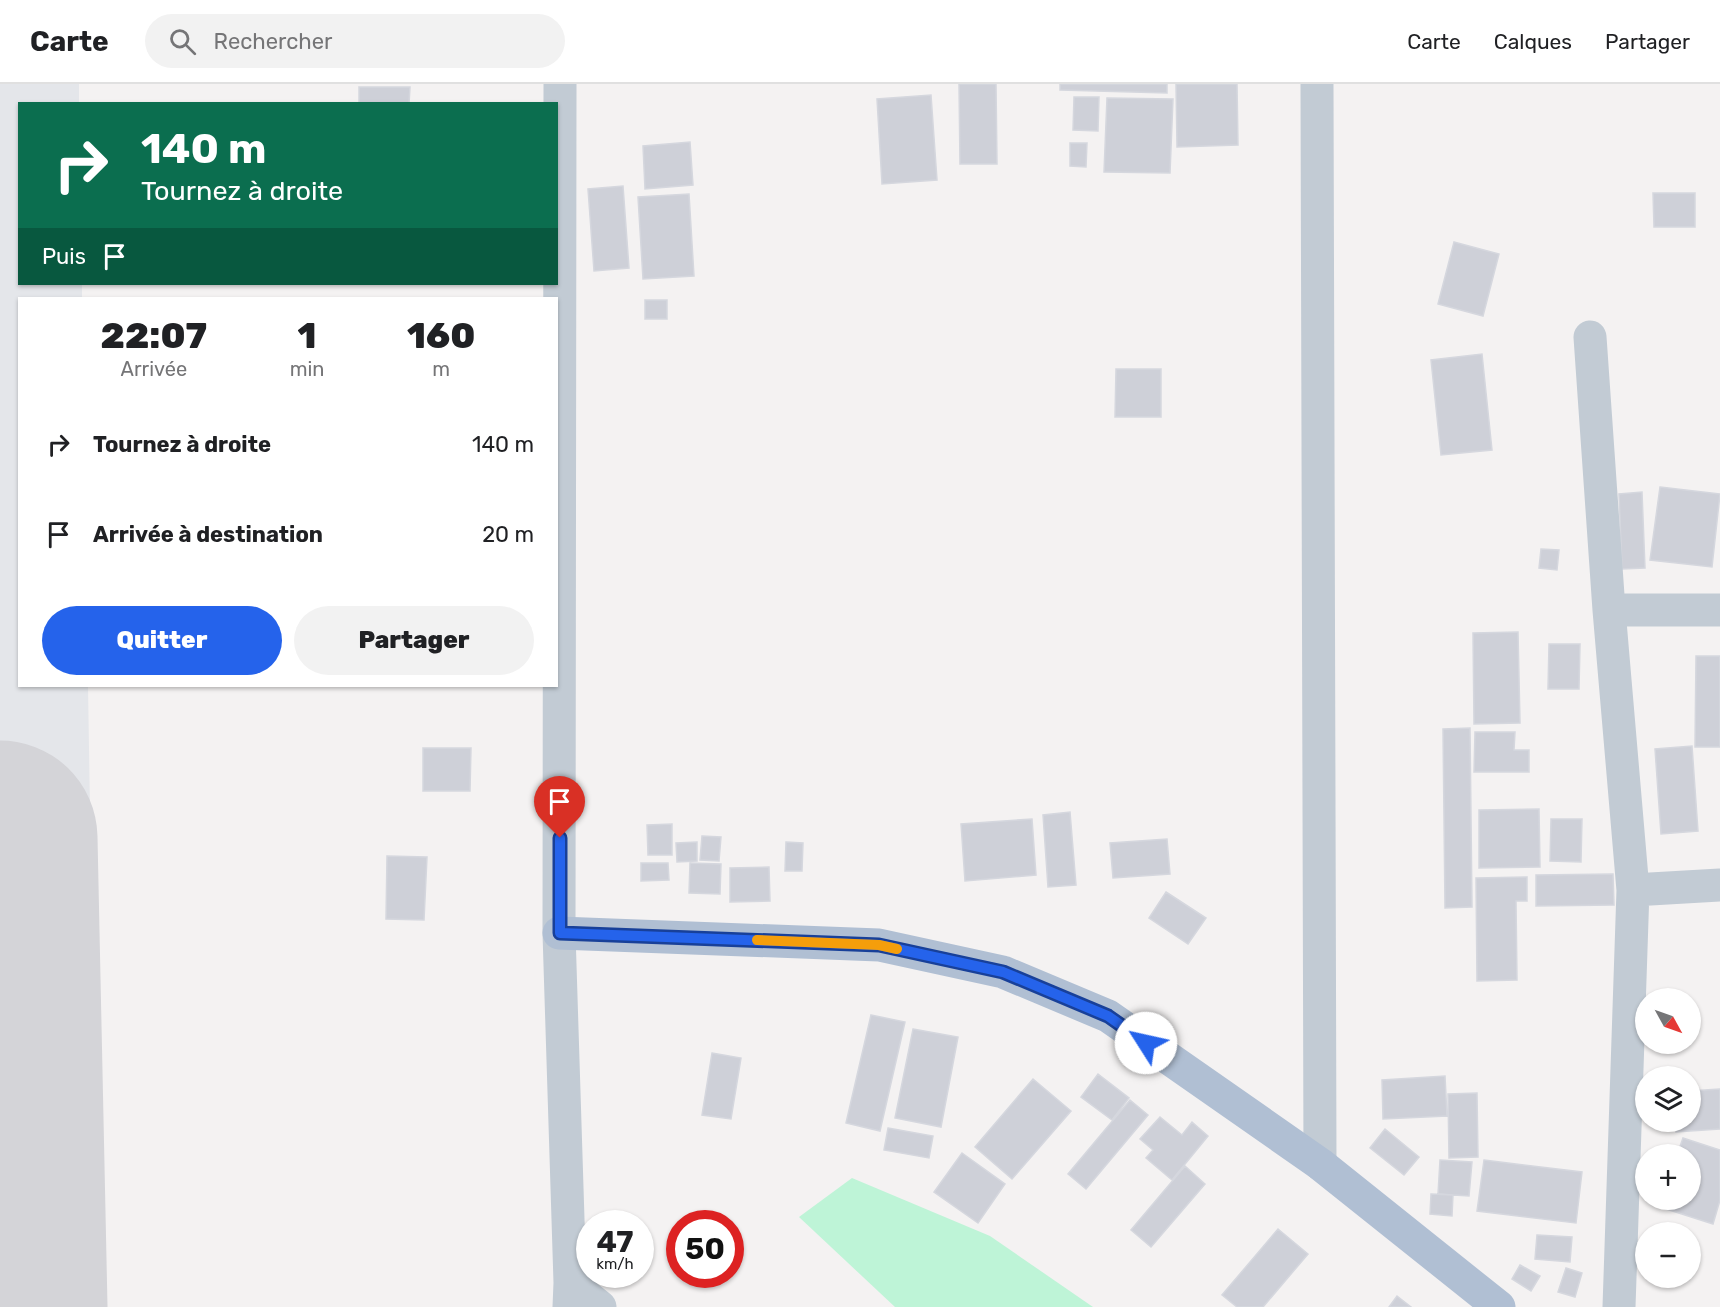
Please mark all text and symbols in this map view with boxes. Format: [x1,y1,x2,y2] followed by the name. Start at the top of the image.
[145,14,565,68] search box
[30,25,109,58] text: Carte
[166,25,199,58] icon: search
[214,28,332,55] text: Rechercher
[1407,29,1461,54] text: Carte
[1494,29,1572,54] text: Calques
[1605,29,1690,54] text: Partager
[141,124,267,174] text: 140 m
[42,126,120,204] icon: right
[141,175,343,207] text: Tournez à droite
[98,240,131,273] icon: arrive
[42,243,86,270] text: Puis
[101,314,207,357] text: 22:07
[298,314,317,357] text: 1
[407,314,475,357] text: 160
[121,357,187,381] text: Arrivée
[290,357,324,381] text: min
[432,357,450,381] text: m
[42,428,75,461] icon: right
[93,431,271,458] text: Tournez à droite
[472,431,534,458] text: 140 m
[42,518,75,551] icon: arrive
[93,521,323,548] text: Arrivée à destination
[482,521,534,548] text: 20 m
[42,606,282,675] button: Quitter
[294,606,534,675] button: Partager
[534,776,585,838] pin
[543,785,576,818] icon: arrive
[1635,988,1701,1054] north arrow
[1635,988,1701,1288] map controls
[1114,1011,1178,1075] position arrow
[1635,1066,1701,1132] button: layers
[1635,1144,1701,1210] button: +
[666,1210,744,1288] speed limit sign: 50
[1635,1222,1701,1288] button: −
[597,1224,633,1260] text: 47
[596,1255,634,1273] text: km/h

